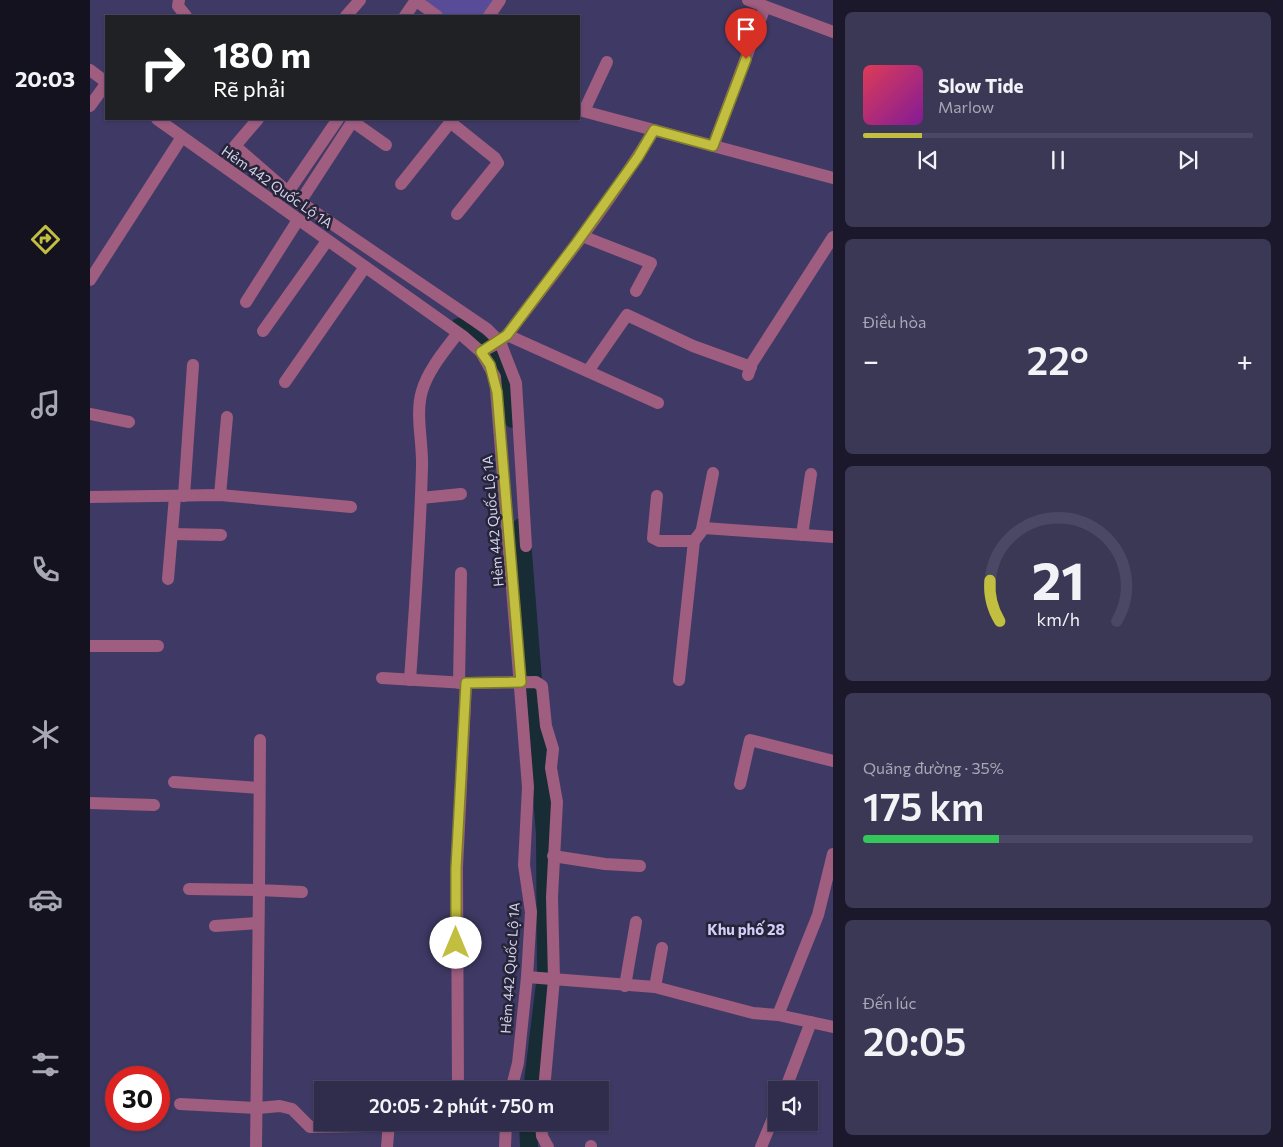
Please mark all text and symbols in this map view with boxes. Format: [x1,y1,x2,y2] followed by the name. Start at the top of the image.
[725,8,767,59] pin
[732,15,760,43] icon: arrive
[213,32,311,75] text: 180 m
[130,35,195,100] icon: right
[15,65,75,92] text: 20:03
[938,74,1024,97] text: Slow Tide
[213,75,286,102] text: Rẽ phải
[938,97,994,116] text: Marlow
[218,142,336,232] street label: Hẻm 442 Quốc Lộ 1A
[914,146,942,174] icon: previous
[1044,146,1072,174] icon: pause
[1174,146,1202,174] icon: next
[28,222,63,257] icon: directions
[863,312,926,331] text: Điều hòa
[1027,336,1089,383] text: 22°
[863,343,879,377] text: −
[1237,343,1253,377] text: +
[28,387,63,422] icon: music
[478,454,507,587] street label: Hẻm 442 Quốc Lộ 1A
[1031,547,1085,611] text: 21
[28,552,63,587] icon: phone
[1036,608,1080,630] text: km/h
[28,717,63,752] icon: climate
[863,758,1004,777] text: Quãng đường · 35%
[863,782,984,829] text: 175 km
[28,882,63,917] icon: car
[496,901,523,1034] street label: Hẻm 442 Quốc Lộ 1A
[429,916,481,968] position arrow
[707,920,785,938] district label: Khu phố 28
[863,993,916,1012] text: Đến lúc
[863,1017,966,1064] text: 20:05
[28,1047,63,1082] icon: filters
[105,1066,170,1131] speed limit sign: 30
[768,1081,818,1131] map controls
[768,1081,818,1131] button: sound
[369,1094,554,1117] text: 20:05 · 2 phút · 750 m

